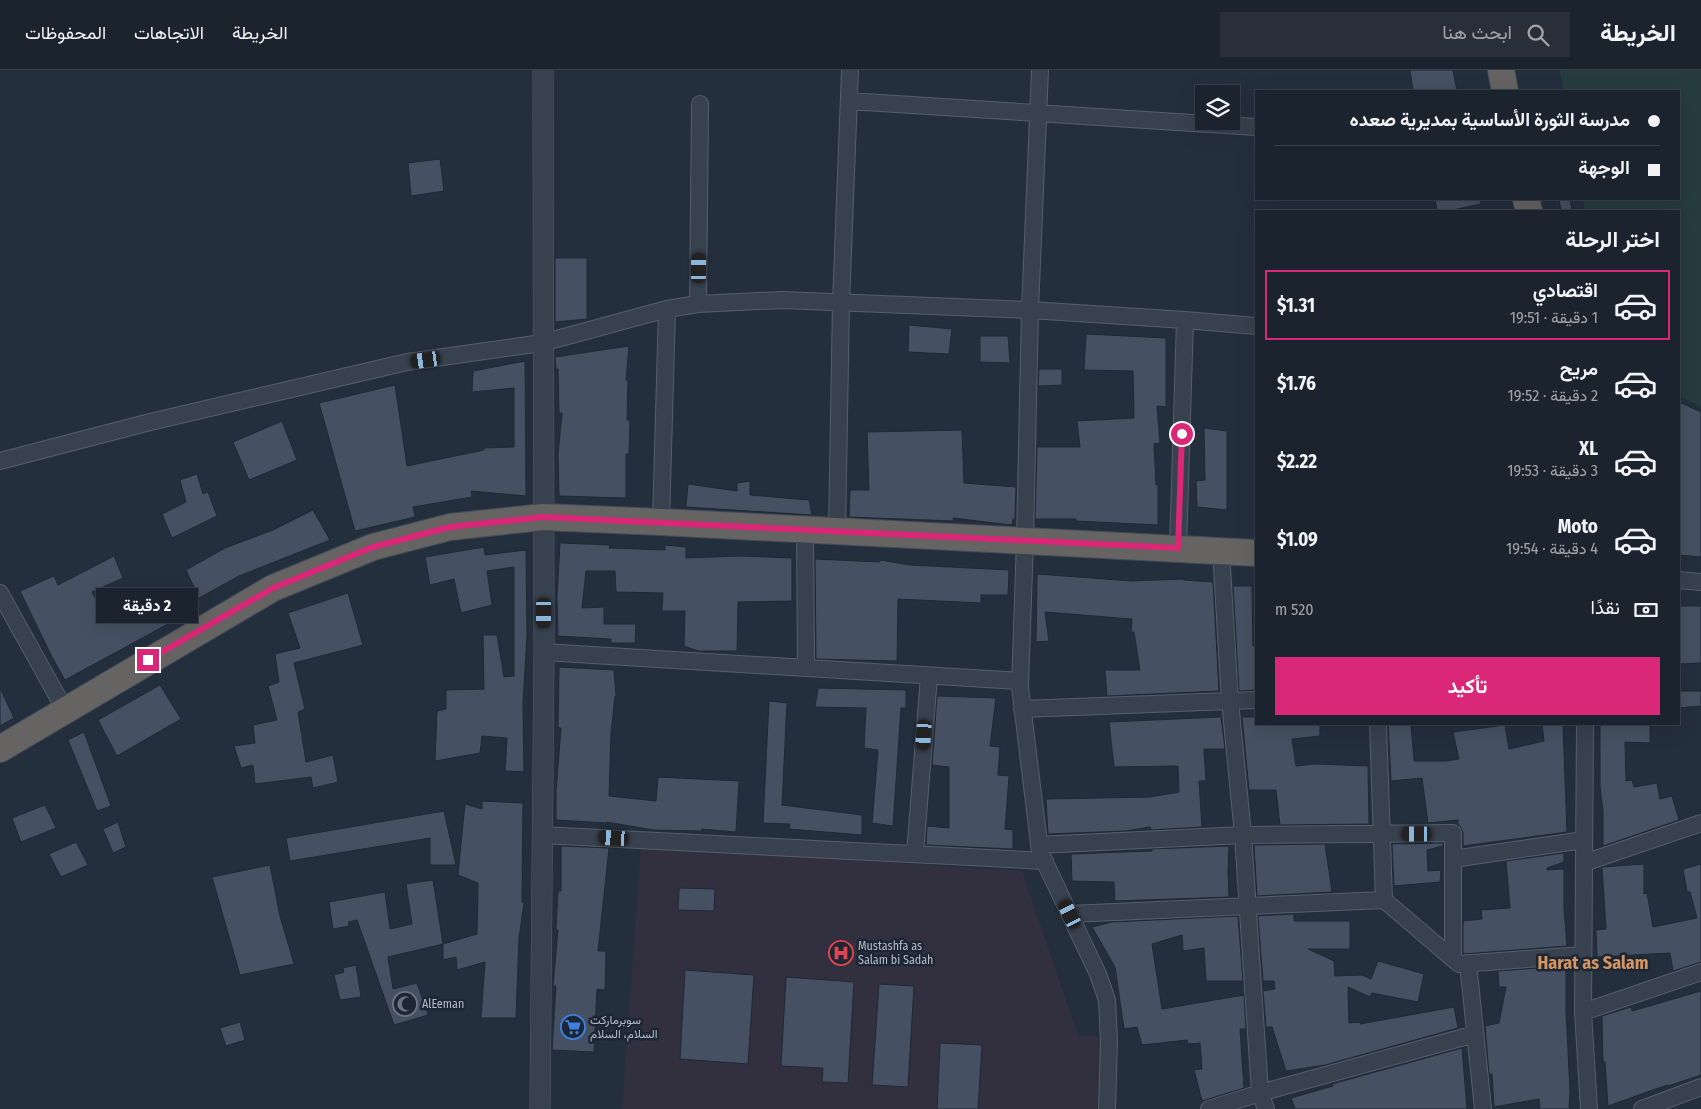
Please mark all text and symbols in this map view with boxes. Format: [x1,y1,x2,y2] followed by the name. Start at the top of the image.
[1220,12,1570,57] search box
[1600,19,1676,47] text: الخريطة
[1442,21,1512,44] text: ابحث هنا
[1524,21,1552,49] icon: search
[25,22,106,44] text: المحفوظات
[134,22,204,44] text: الاتجاهات
[232,22,288,44] text: الخريطة
[1195,85,1240,130] map controls
[1195,85,1240,130] button: layers
[1350,108,1630,131] text: مدرسة الثورة الأساسية بمديرية صعده
[1578,156,1630,179] text: الوجهة
[1565,226,1660,253] text: اختر الرحلة
[691,253,706,283] car
[1533,279,1598,302] text: اقتصادي
[1613,283,1658,328] icon: car
[1277,294,1315,317] text: $1.31
[1510,308,1598,327] text: 1 دقيقة · 19:51
[410,350,441,370] car
[1560,357,1598,380] text: مريح
[1613,361,1658,406] icon: car
[1277,372,1316,395] text: $1.76
[1508,386,1598,405] text: 2 دقيقة · 19:52
[1171,423,1193,445] route start
[1579,437,1598,460] text: XL
[1613,439,1658,484] icon: car
[1277,450,1317,473] text: $2.22
[1507,461,1598,480] text: 3 دقيقة · 19:53
[1558,515,1598,538] text: Moto
[1613,517,1658,562] icon: car
[1277,528,1318,551] text: $1.09
[1506,539,1598,558] text: 4 دقيقة · 19:54
[97,588,199,622] callout: 2 دقيقة
[123,596,171,615] text: 2 دقيقة
[1591,596,1620,619] text: نقدًا
[1632,596,1660,624] icon: cash
[536,598,551,628] car
[1275,600,1314,619] text: 520 m
[137,649,159,671] route end
[1275,657,1660,715] button: تأكيد
[915,720,932,750] car
[1402,827,1432,842] car
[598,830,629,846] car
[1056,897,1083,931] car
[858,939,933,967] place label: Mustashfa as Salam bi Sadah
[828,940,854,966] hospital icon: Mustashfa as Salam bi Sadah
[1538,952,1648,974] district label: Harat as Salam
[392,991,418,1017] mosque icon: AlEeman
[422,997,464,1011] place label: AlEeman
[590,1013,658,1042] place label: سوبرماركت السلام، السلام
[560,1014,586,1040] supermarket icon: سوبرماركت السلام، السلام

